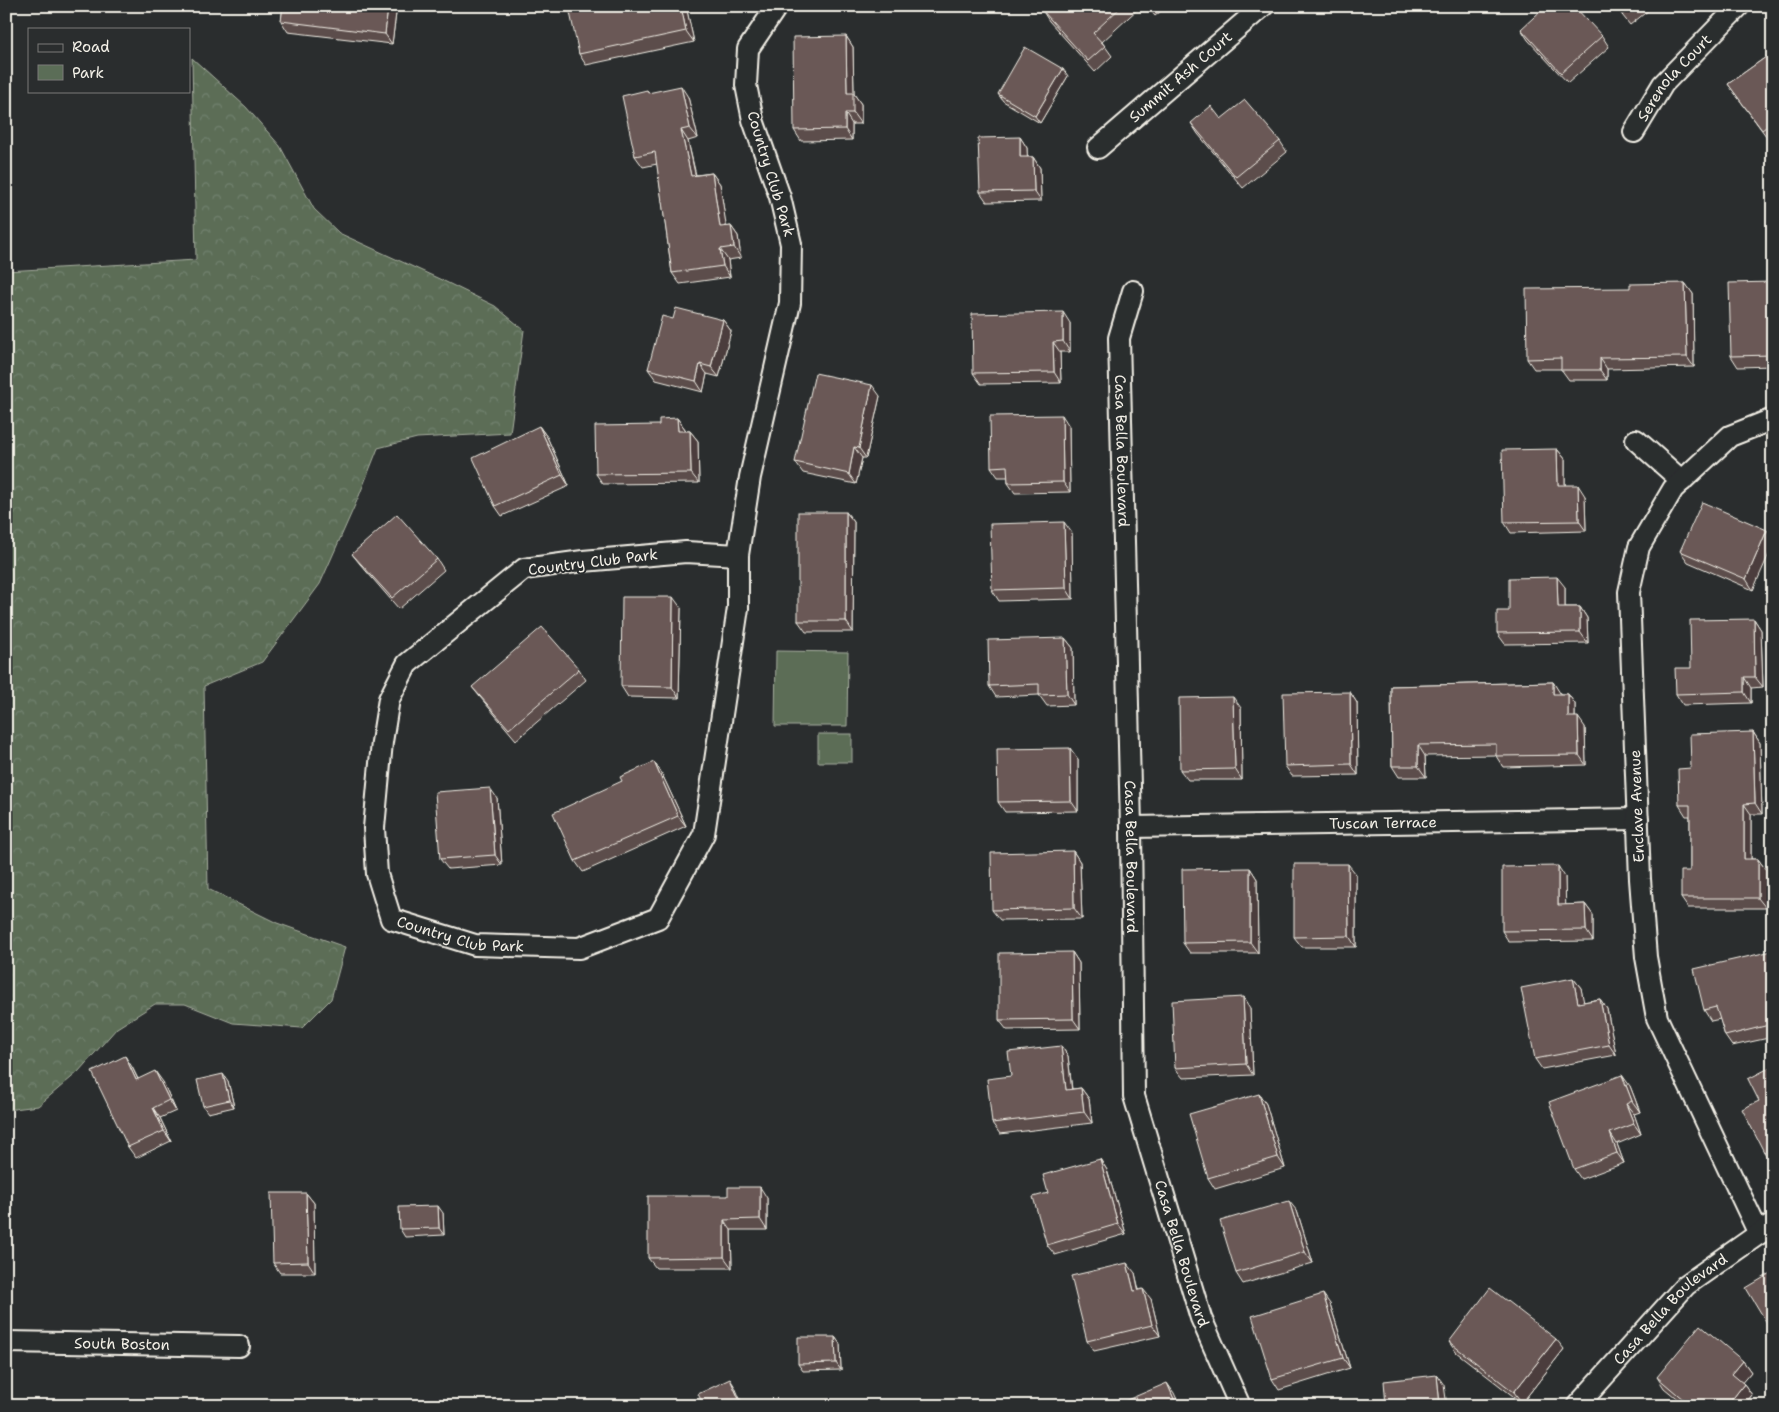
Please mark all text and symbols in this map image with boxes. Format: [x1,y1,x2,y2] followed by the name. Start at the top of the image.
[1125,27,1237,127] street label: Summit Ash Court
[28,28,190,92] legend
[1633,30,1716,125] street label: Serenola Court
[72,37,110,57] text: Road
[72,63,104,83] text: Park
[742,109,800,239] street label: Country Club Park
[1110,374,1134,528] street label: Casa Bella Boulevard
[527,544,659,580] street label: Country Club Park
[1625,749,1649,863] street label: Enclave Avenue
[1120,780,1142,934] street label: Casa Bella Boulevard
[1329,812,1437,834] street label: Tuscan Terrace
[394,911,524,956] street label: Country Club Park
[1150,1178,1214,1331] street label: Casa Bella Boulevard
[1609,1249,1732,1369] street label: Casa Bella Boulevard
[74,1333,170,1355] street label: South Boston

